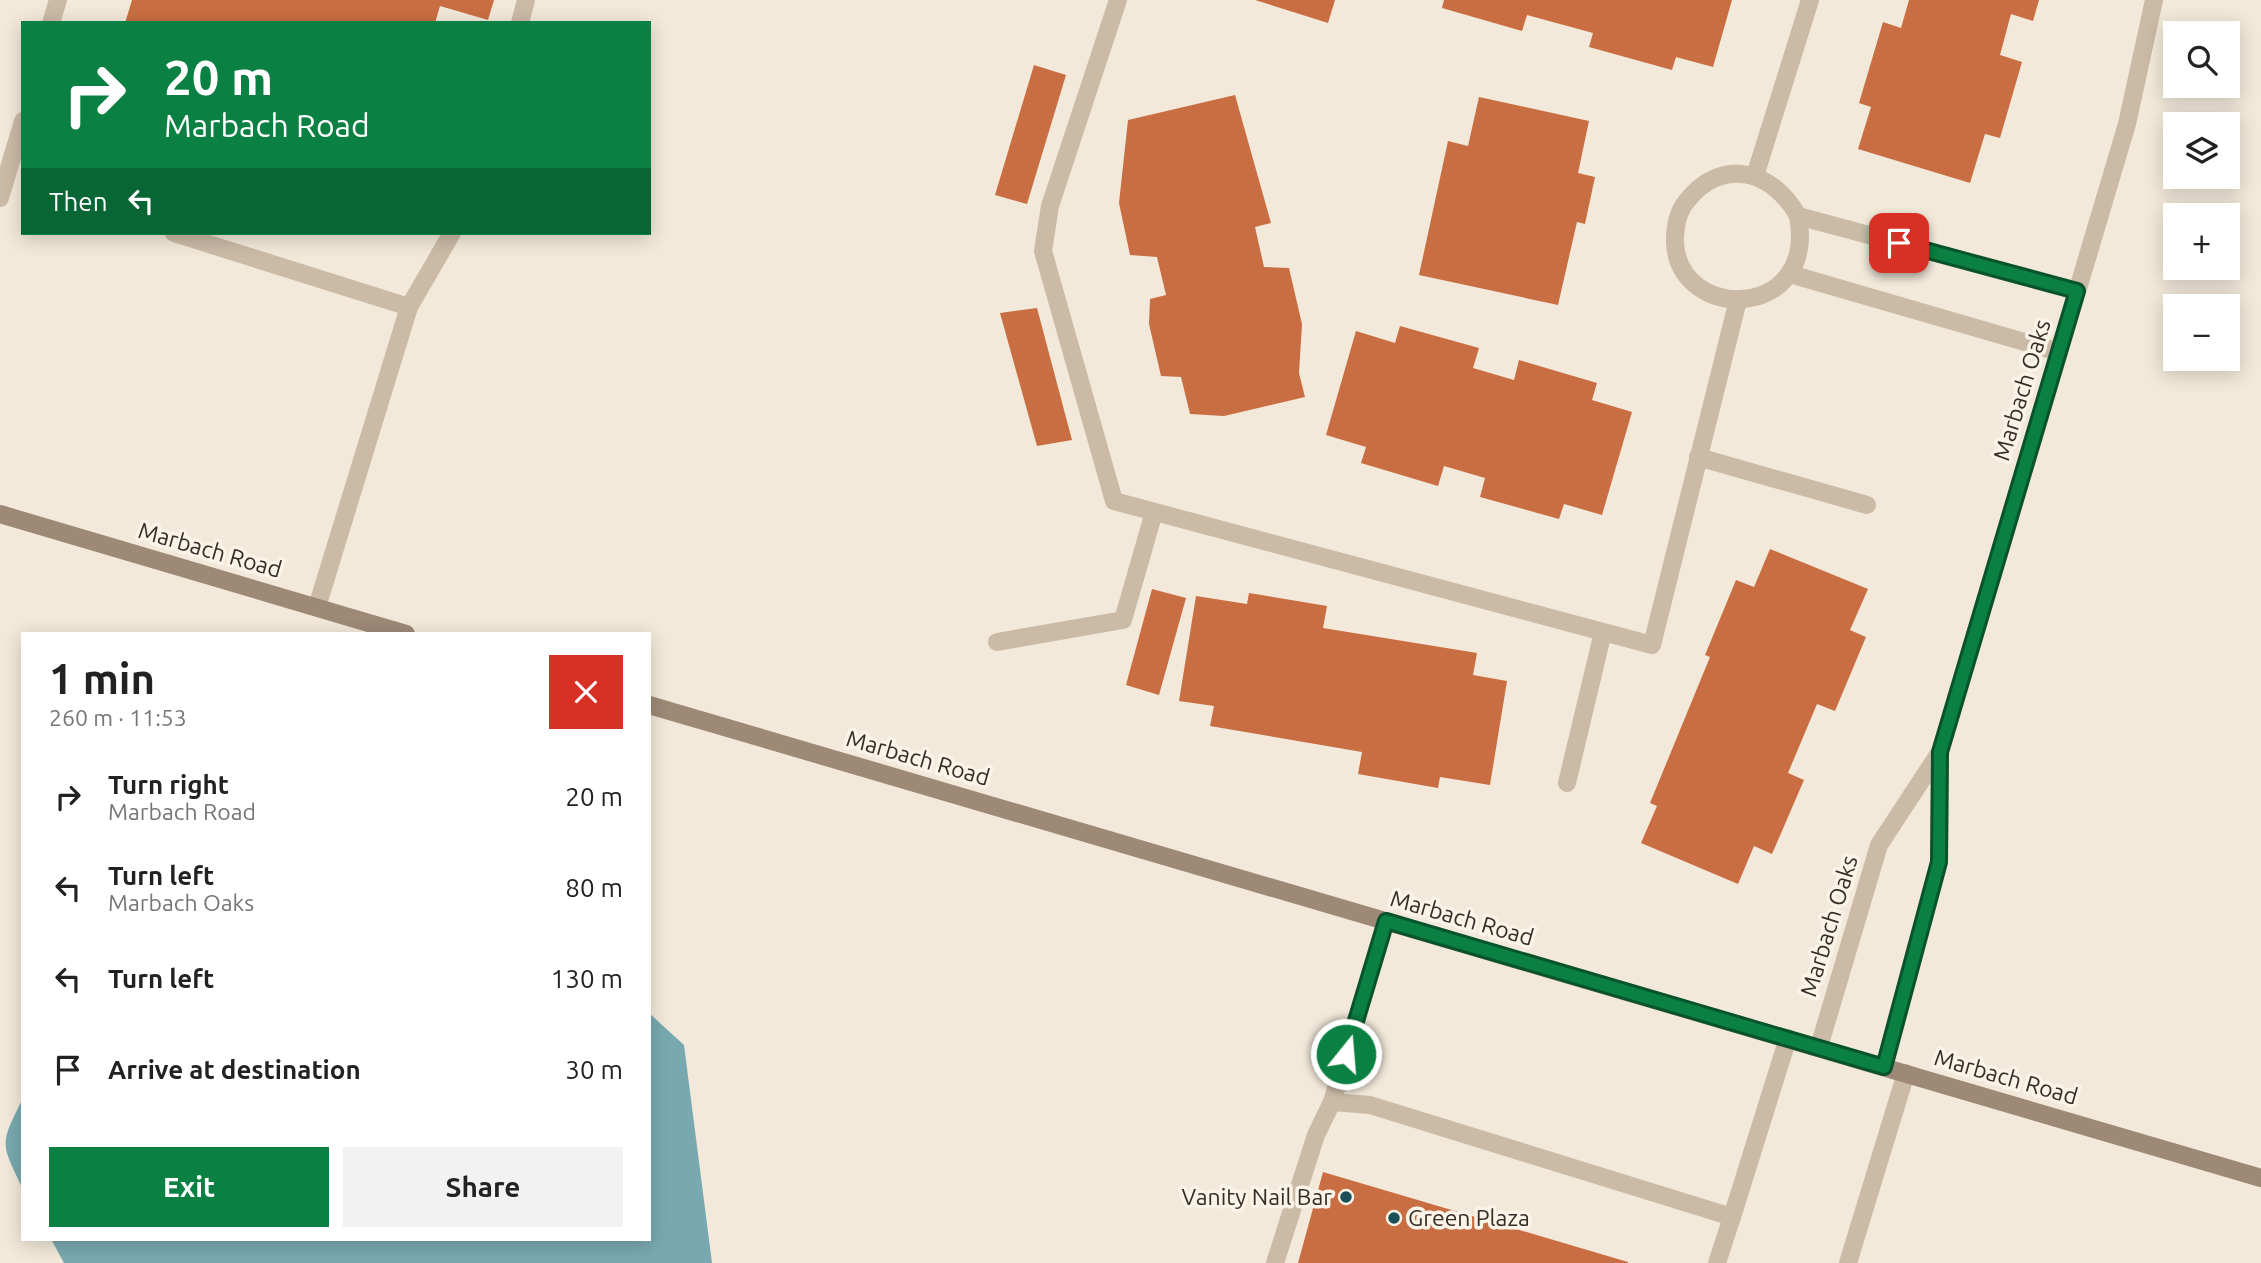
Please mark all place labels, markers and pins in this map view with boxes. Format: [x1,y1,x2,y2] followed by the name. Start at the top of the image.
[1869,213,1929,273] pin
[1182,1184,1332,1209] place label: Vanity Nail Bar
[1338,1189,1354,1205] marker: Vanity Nail Bar
[1408,1205,1530,1230] place label: Green Plaza
[1386,1210,1402,1226] marker: Green Plaza

